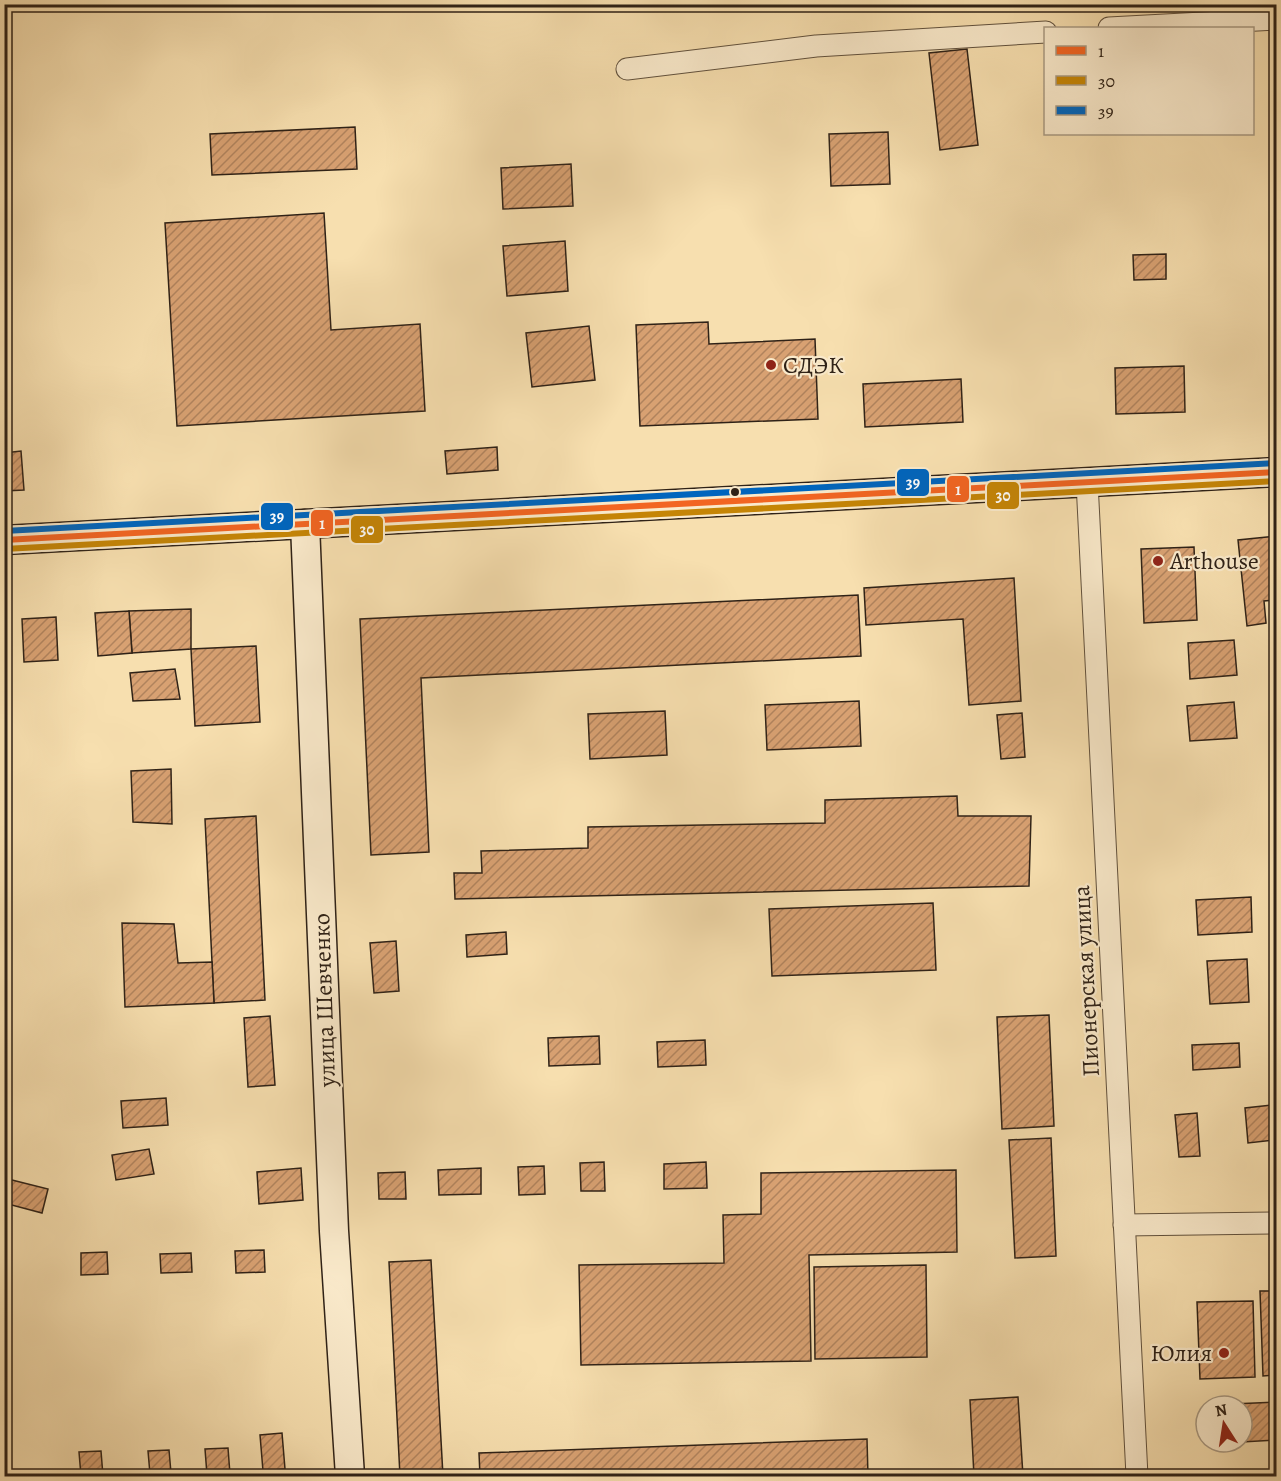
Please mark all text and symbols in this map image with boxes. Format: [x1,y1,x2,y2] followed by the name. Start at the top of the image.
[1044,27,1254,135] legend
[1098,39,1104,63] text: 1
[1098,69,1115,93] text: 30
[1098,99,1114,123] text: 39
[783,349,844,381] place label: СДЭК
[764,358,778,372] marker: СДЭК
[896,468,930,497] line badge: 39
[906,472,920,494] text: 39
[946,475,970,503] line badge: 1
[955,479,961,501] text: 1
[986,481,1020,510] line badge: 30
[996,485,1010,507] text: 30
[729,486,741,498] unlabelled marker
[260,502,294,531] line badge: 39
[270,506,284,528] text: 39
[310,509,334,537] line badge: 1
[319,513,325,535] text: 1
[350,515,384,544] line badge: 30
[360,519,374,541] text: 30
[1169,545,1259,577] place label: Arthouse
[1151,554,1165,568] marker: Arthouse
[1065,884,1107,1078] street label: Пионерская улица
[305,913,343,1088] street label: улица Шевченко
[1150,1337,1212,1369] place label: Юлия
[1217,1346,1231,1360] marker: Юлия
[1194,1394,1254,1454] north arrow
[1213,1398,1229,1422] text: N

